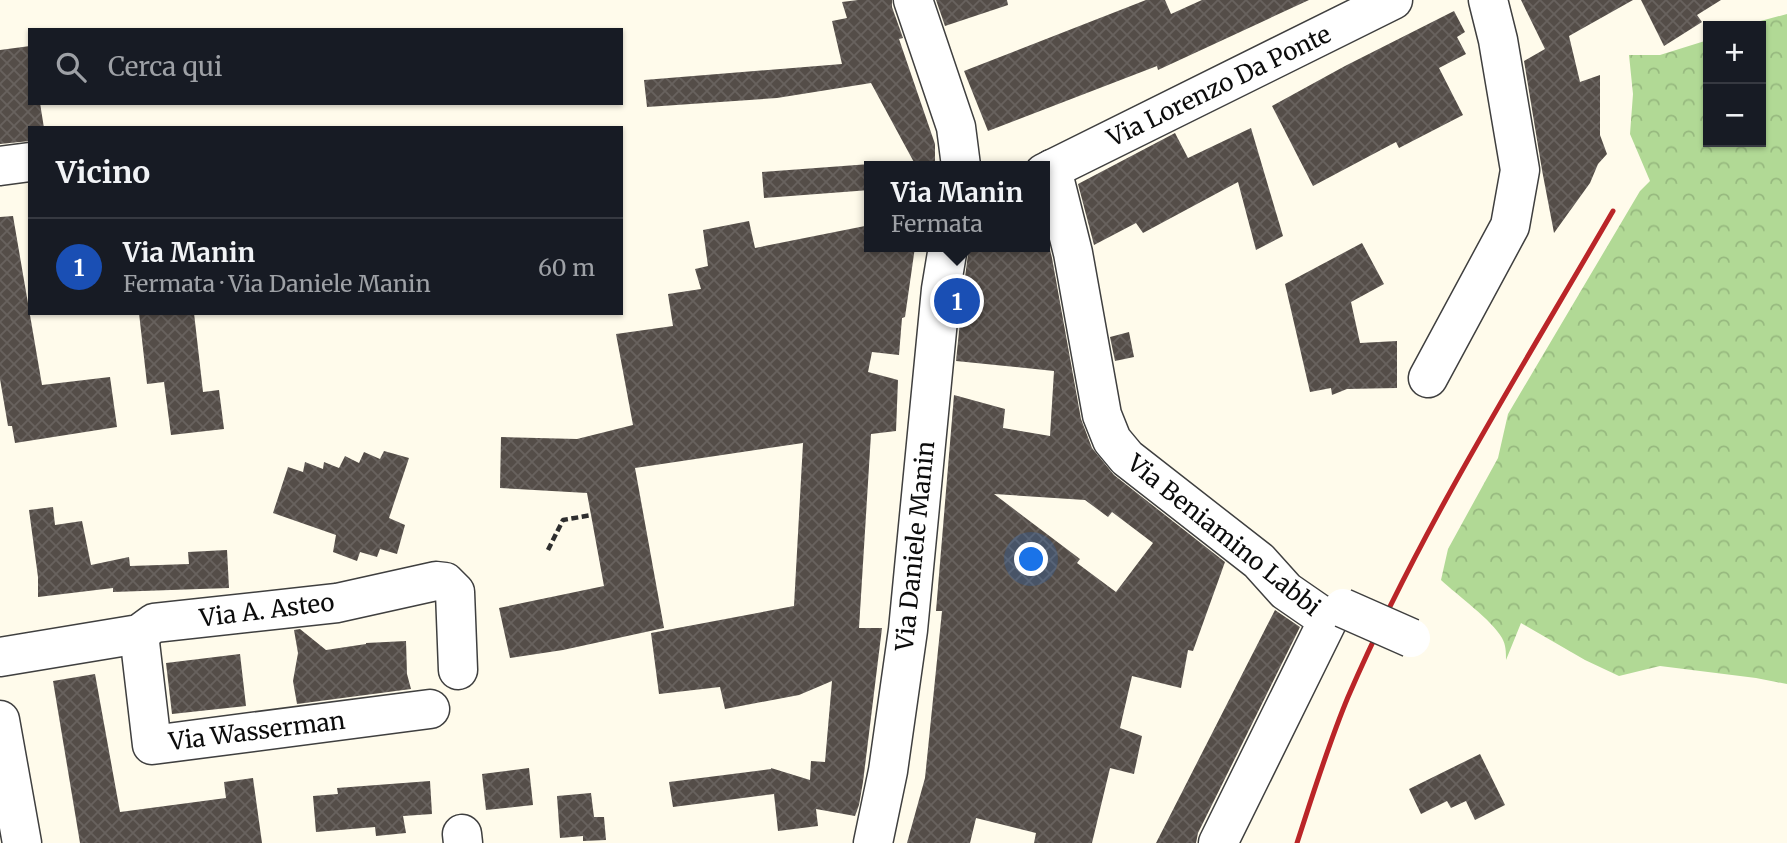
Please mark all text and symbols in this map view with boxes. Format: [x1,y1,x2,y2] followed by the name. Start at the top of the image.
[1101,18,1336,154] street label: Via Lorenzo Da Ponte
[1703,21,1766,147] map controls
[1703,21,1766,84] button: +
[28,28,623,105] search box
[52,48,90,86] icon: search
[108,50,222,83] text: Cerca qui
[1703,84,1766,147] button: −
[56,153,150,191] text: Vicino
[864,161,1050,252] popup
[891,176,1023,209] text: Via Manin
[891,209,983,238] text: Fermata
[123,236,255,269] text: Via Manin
[74,253,84,282] text: 1
[538,253,595,282] text: 60 m
[123,269,431,298] text: Fermata · Via Daniele Manin
[934,275,980,327] pin: 1
[888,439,941,654] street label: Via Daniele Manin
[1120,447,1327,623] street label: Via Beniamino Labbi
[1014,542,1048,576] your location
[197,586,336,634] street label: Via A. Asteo
[166,705,347,757] street label: Via Wasserman

